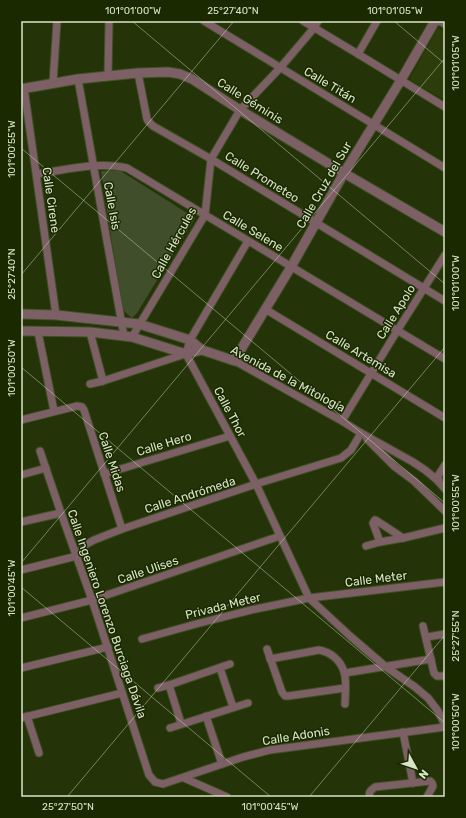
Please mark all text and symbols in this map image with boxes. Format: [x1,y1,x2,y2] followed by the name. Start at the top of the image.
[105,5,161,17] text: 101°01'00"W
[207,5,259,17] text: 25°27'40"N
[367,5,423,17] text: 101°01'05"W
[450,35,462,91] text: 101°01'05"W
[301,64,359,106] street label: Calle Titán
[215,75,285,127] street label: Calle Géminis
[6,120,18,178] text: 101°00'55"W
[293,139,355,231] street label: Calle Cruz del Sur
[222,149,302,205] street label: Calle Prometeo
[39,166,63,234] street label: Calle Cirene
[101,181,123,231] street label: Calle Isis
[149,205,199,281] street label: Calle Hércules
[220,208,286,255] street label: Calle Selene
[6,248,18,300] text: 25°27'40"N
[450,255,462,311] text: 101°01'00"W
[374,282,418,342] street label: Calle Apolo
[323,327,399,381] street label: Calle Artemisa
[6,339,18,397] text: 101°00'50"W
[228,343,348,415] street label: Avenida de la Mitología
[211,384,249,440] street label: Calle Thor
[135,429,193,459] street label: Calle Hero
[96,430,128,494] street label: Calle Midas
[143,474,237,516] street label: Calle Andrómeda
[450,474,462,532] text: 101°00'55"W
[65,508,149,720] street label: Calle Ingeniero Lorenzo Burciaga Dávila
[116,553,180,587] street label: Calle Ulises
[6,559,18,617] text: 101°00'45"W
[344,568,408,590] street label: Calle Meter
[184,590,263,622] street label: Privada Meter
[450,610,462,662] text: 25°27'55"N
[450,693,462,751] text: 101°00'50"W
[261,724,331,748] street label: Calle Adonis
[396,748,436,788] north arrow
[416,767,431,781] text: N
[42,801,94,813] text: 25°27'50"N
[241,801,299,813] text: 101°00'45"W

